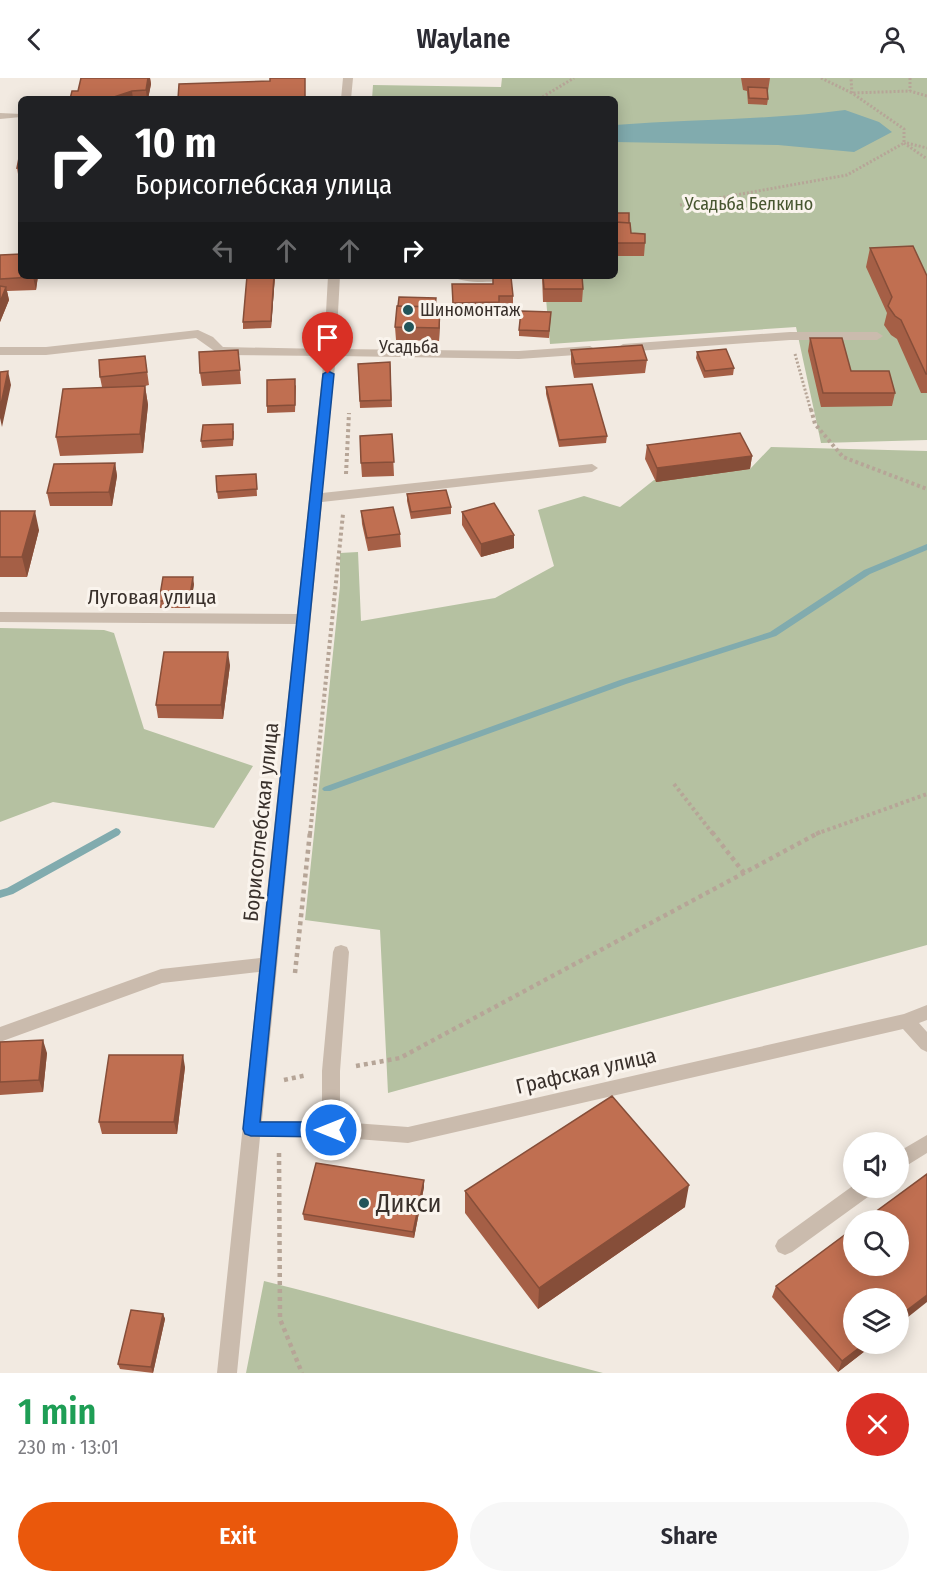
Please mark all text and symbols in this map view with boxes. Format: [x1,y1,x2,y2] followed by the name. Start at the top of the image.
[18,23,51,56] icon: back
[417,23,510,55] text: Waylane
[876,23,909,56] icon: person
[135,118,216,168] text: 10 m
[36,120,114,198] icon: right
[135,169,392,201] text: Борисоглебская улица
[684,193,813,215] park label: Усадьба Белкино
[207,234,240,267] icon: left
[270,234,303,267] icon: ahead
[333,234,366,267] icon: ahead
[396,234,429,267] icon: right
[420,299,521,321] place label: Шиномонтаж
[401,303,415,317] marker: Шиномонтаж
[302,312,353,374] pin
[402,320,416,334] marker: Усадьба
[311,321,344,354] icon: arrive
[378,336,439,358] place label: Усадьба
[88,584,216,610] street label: Луговая улица
[238,721,284,923] street label: Борисоглебская улица
[513,1042,659,1100] street label: Графская улица
[299,1098,363,1162] position arrow
[843,1132,909,1354] map controls
[843,1132,909,1198] button: sound
[375,1188,441,1219] place label: Дикси
[357,1196,371,1210] marker: Дикси
[843,1210,909,1276] button: search
[843,1288,909,1354] button: layers
[18,1390,96,1434] text: 1 min
[846,1393,909,1456] button: close
[18,1435,119,1459] text: 230 m · 13:01
[18,1502,458,1571] button: Exit
[470,1502,909,1571] button: Share

